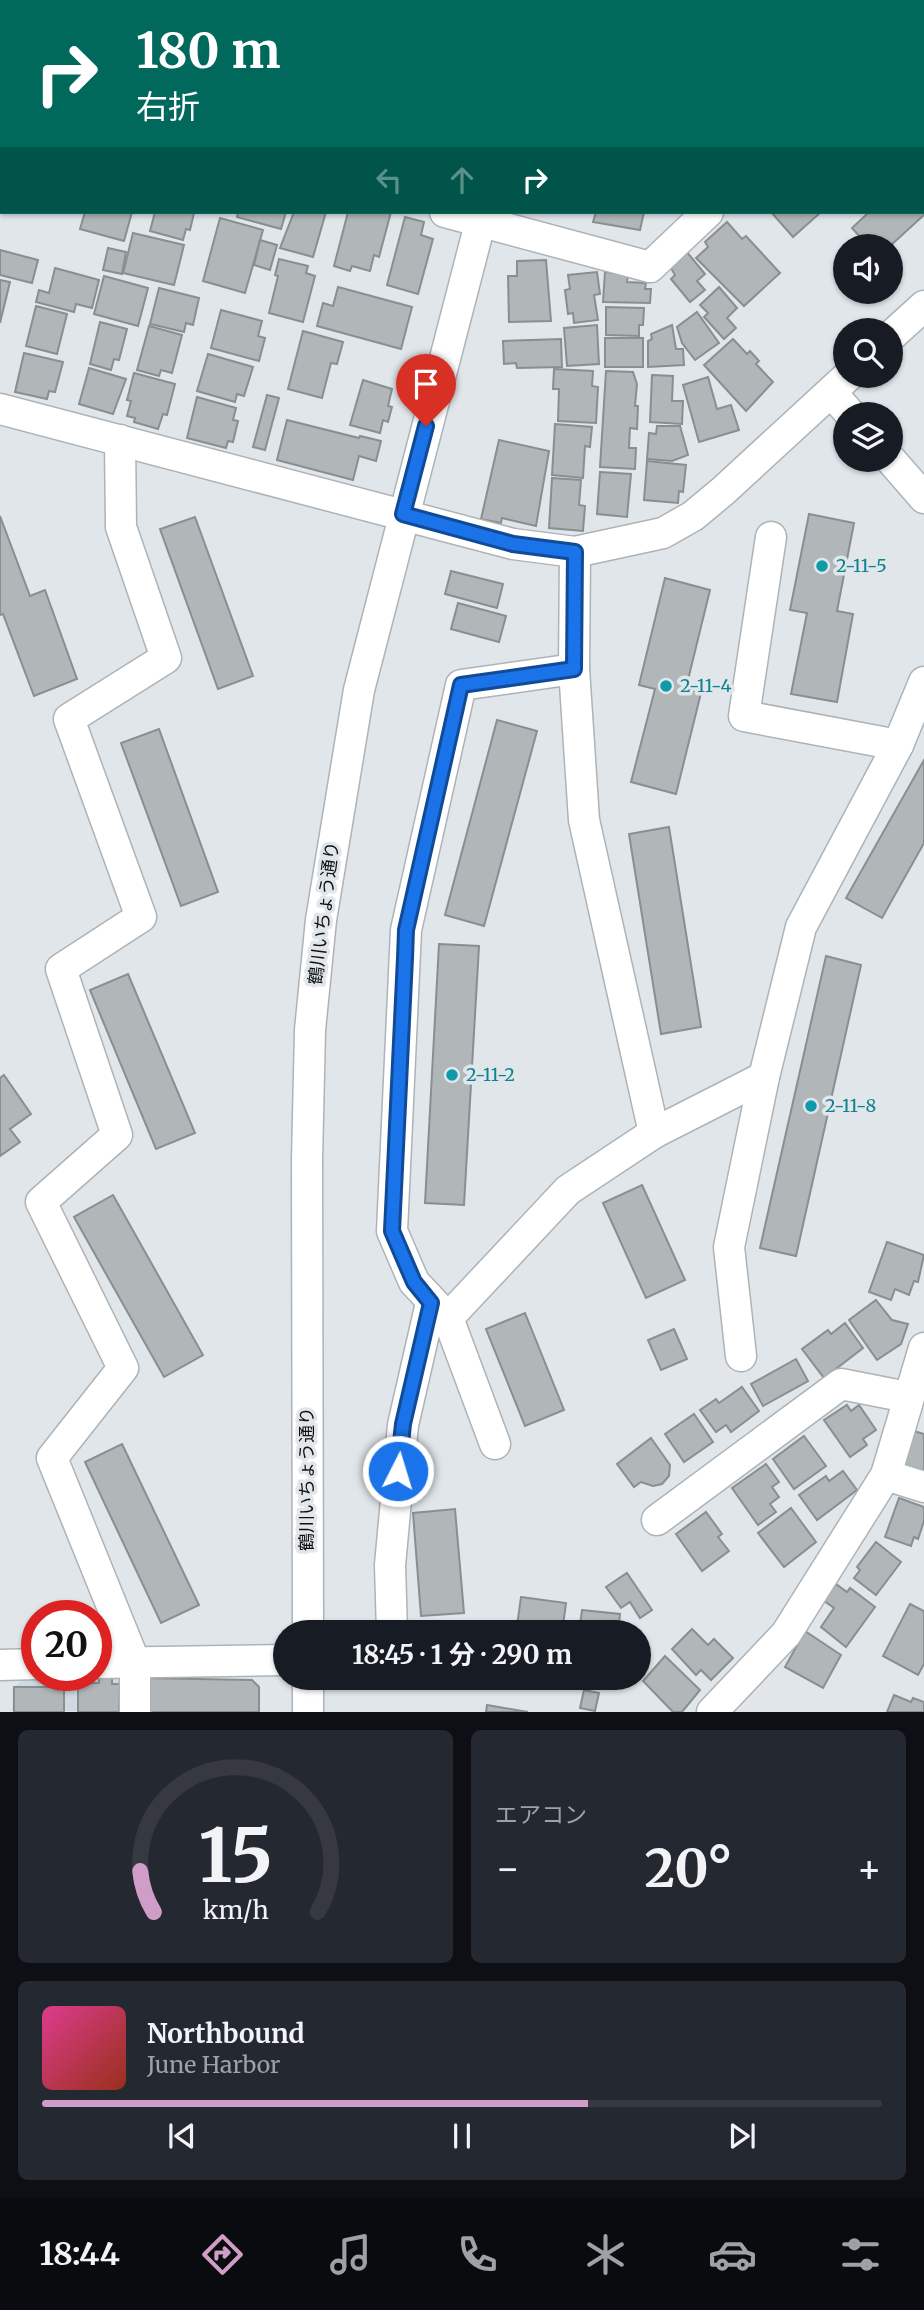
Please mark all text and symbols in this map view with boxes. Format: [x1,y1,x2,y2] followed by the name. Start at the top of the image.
[136,20,281,81] text: 180 m
[21,28,112,119] icon: right
[136,87,200,127] text: 右折
[370,161,408,199] icon: left
[443,161,481,199] icon: ahead
[516,161,554,199] icon: right
[833,234,903,472] map controls
[833,234,903,304] button: sound
[833,318,903,388] button: search
[396,354,456,426] pin
[407,365,445,403] icon: arrive
[833,402,903,472] button: layers
[836,554,887,577] place label: 2-11-5
[814,558,830,574] marker: 2-11-5
[680,674,732,697] place label: 2-11-4
[658,678,674,694] marker: 2-11-4
[303,840,344,986] street label: 鶴川いちょう通り
[466,1063,515,1086] place label: 2-11-2
[444,1067,460,1083] marker: 2-11-2
[825,1094,876,1117] place label: 2-11-8
[803,1098,819,1114] marker: 2-11-8
[295,1407,318,1551] street label: 鶴川いちょう通り
[361,1434,435,1508] position arrow
[21,1600,112,1691] speed limit sign: 20
[352,1638,572,1671] text: 18:45 · 1 分 · 290 m
[495,1800,587,1829] text: エアコン
[198,1811,273,1903] text: 15
[644,1836,733,1901] text: 20°
[495,1845,520,1892] text: −
[857,1845,882,1892] text: +
[202,1894,269,1926] text: km/h
[147,2017,305,2050] text: Northbound
[147,2050,280,2079] text: June Harbor
[163,2117,201,2155] icon: previous
[443,2117,481,2155] icon: pause
[723,2117,761,2155] icon: next
[198,2230,247,2279] icon: directions
[326,2230,375,2279] icon: music
[453,2230,502,2279] icon: phone
[581,2230,630,2279] icon: climate
[708,2230,757,2279] icon: car
[836,2230,885,2279] icon: filters
[39,2234,120,2274] text: 18:44

